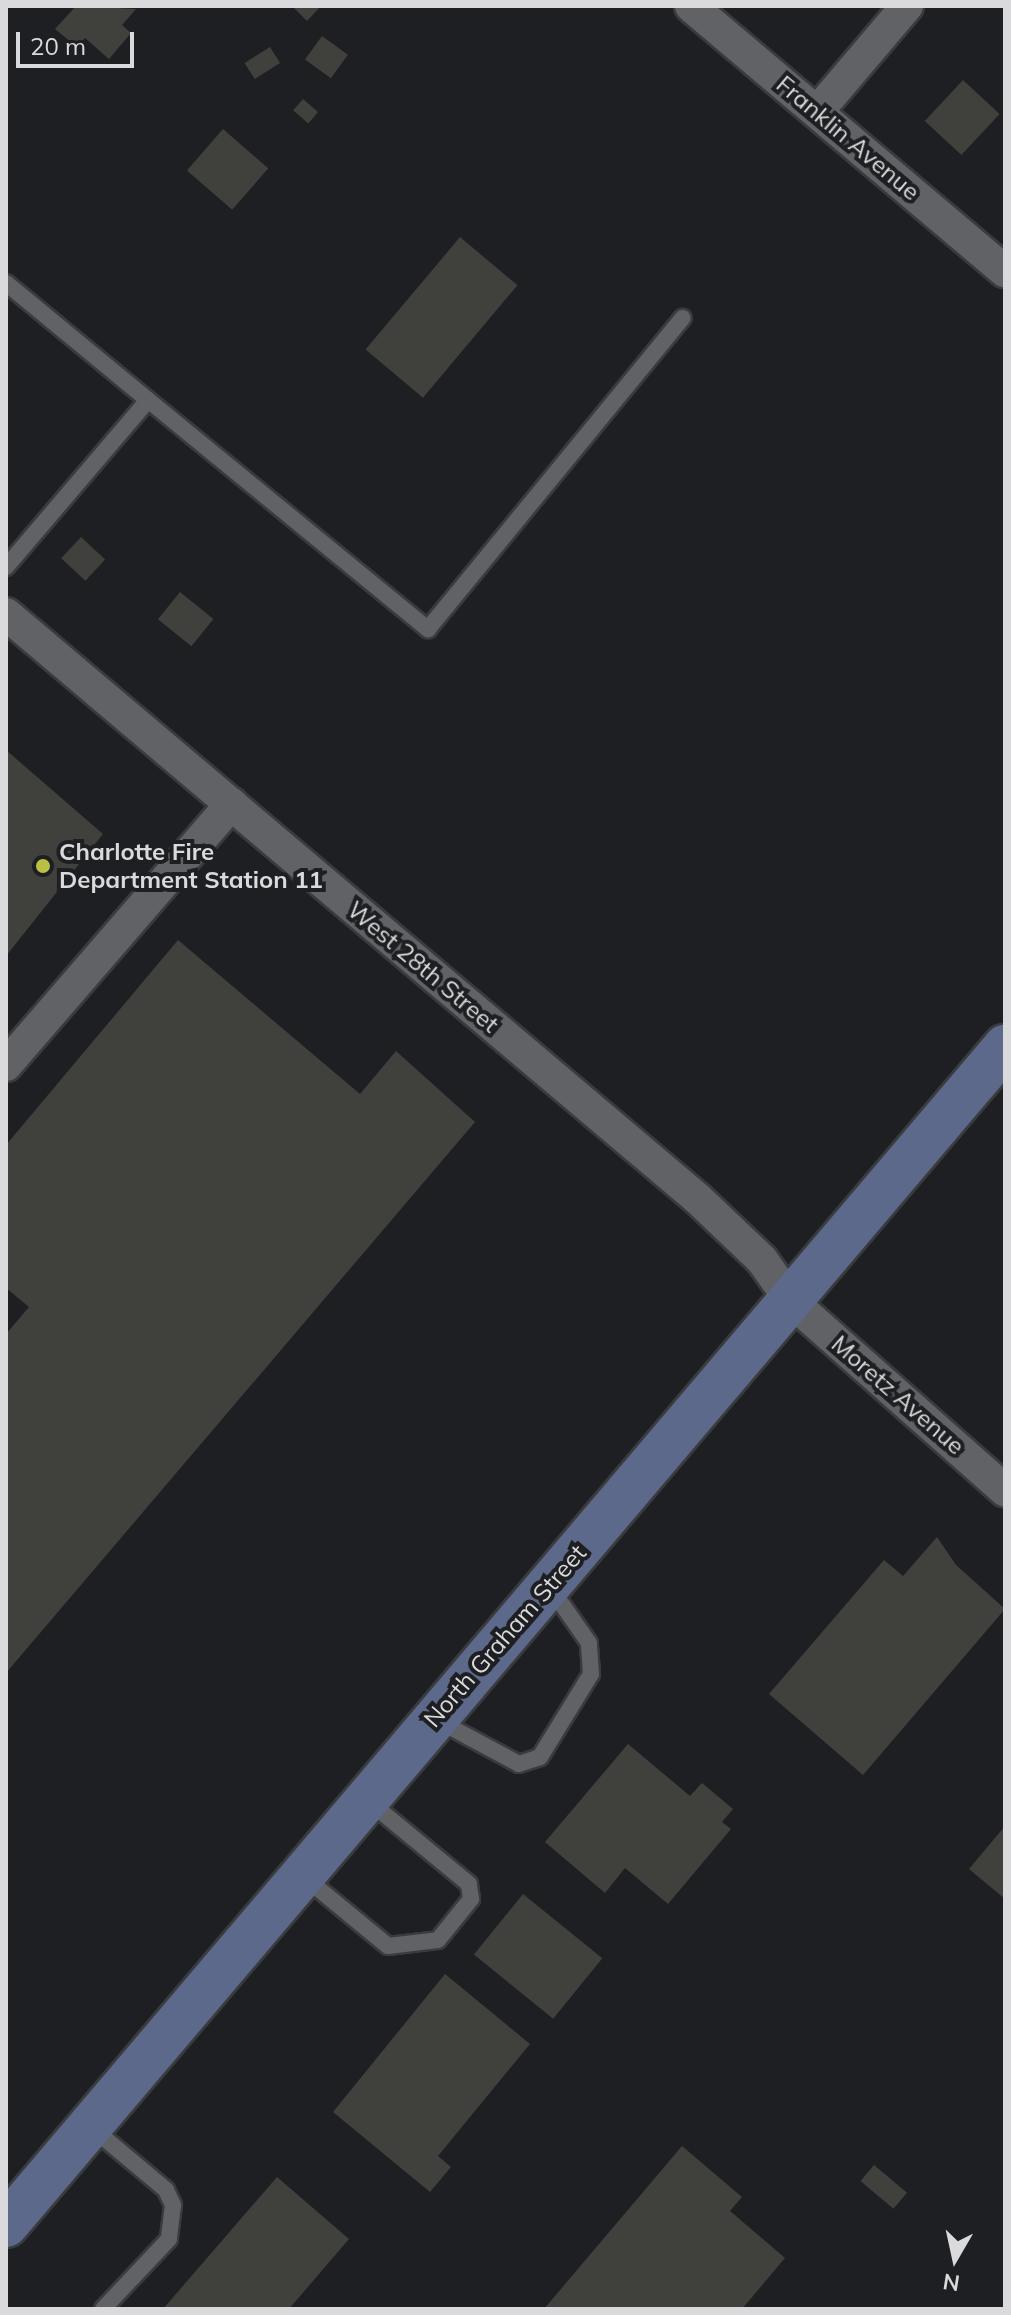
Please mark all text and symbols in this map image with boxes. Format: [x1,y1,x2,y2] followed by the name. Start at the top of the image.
[20,16,138,66] scale bar
[30,31,86,61] text: 20 m
[771,70,925,206] street label: Franklin Avenue
[59,838,323,894] place label: Charlotte Fire Department Station 11
[34,857,52,875] marker: Charlotte Fire Department Station 11
[341,895,505,1039] street label: West 28th Street
[826,1329,970,1461] street label: Moretz Avenue
[418,1539,592,1733] street label: North Graham Street
[915,2219,995,2299] north arrow
[941,2268,962,2298] text: N

